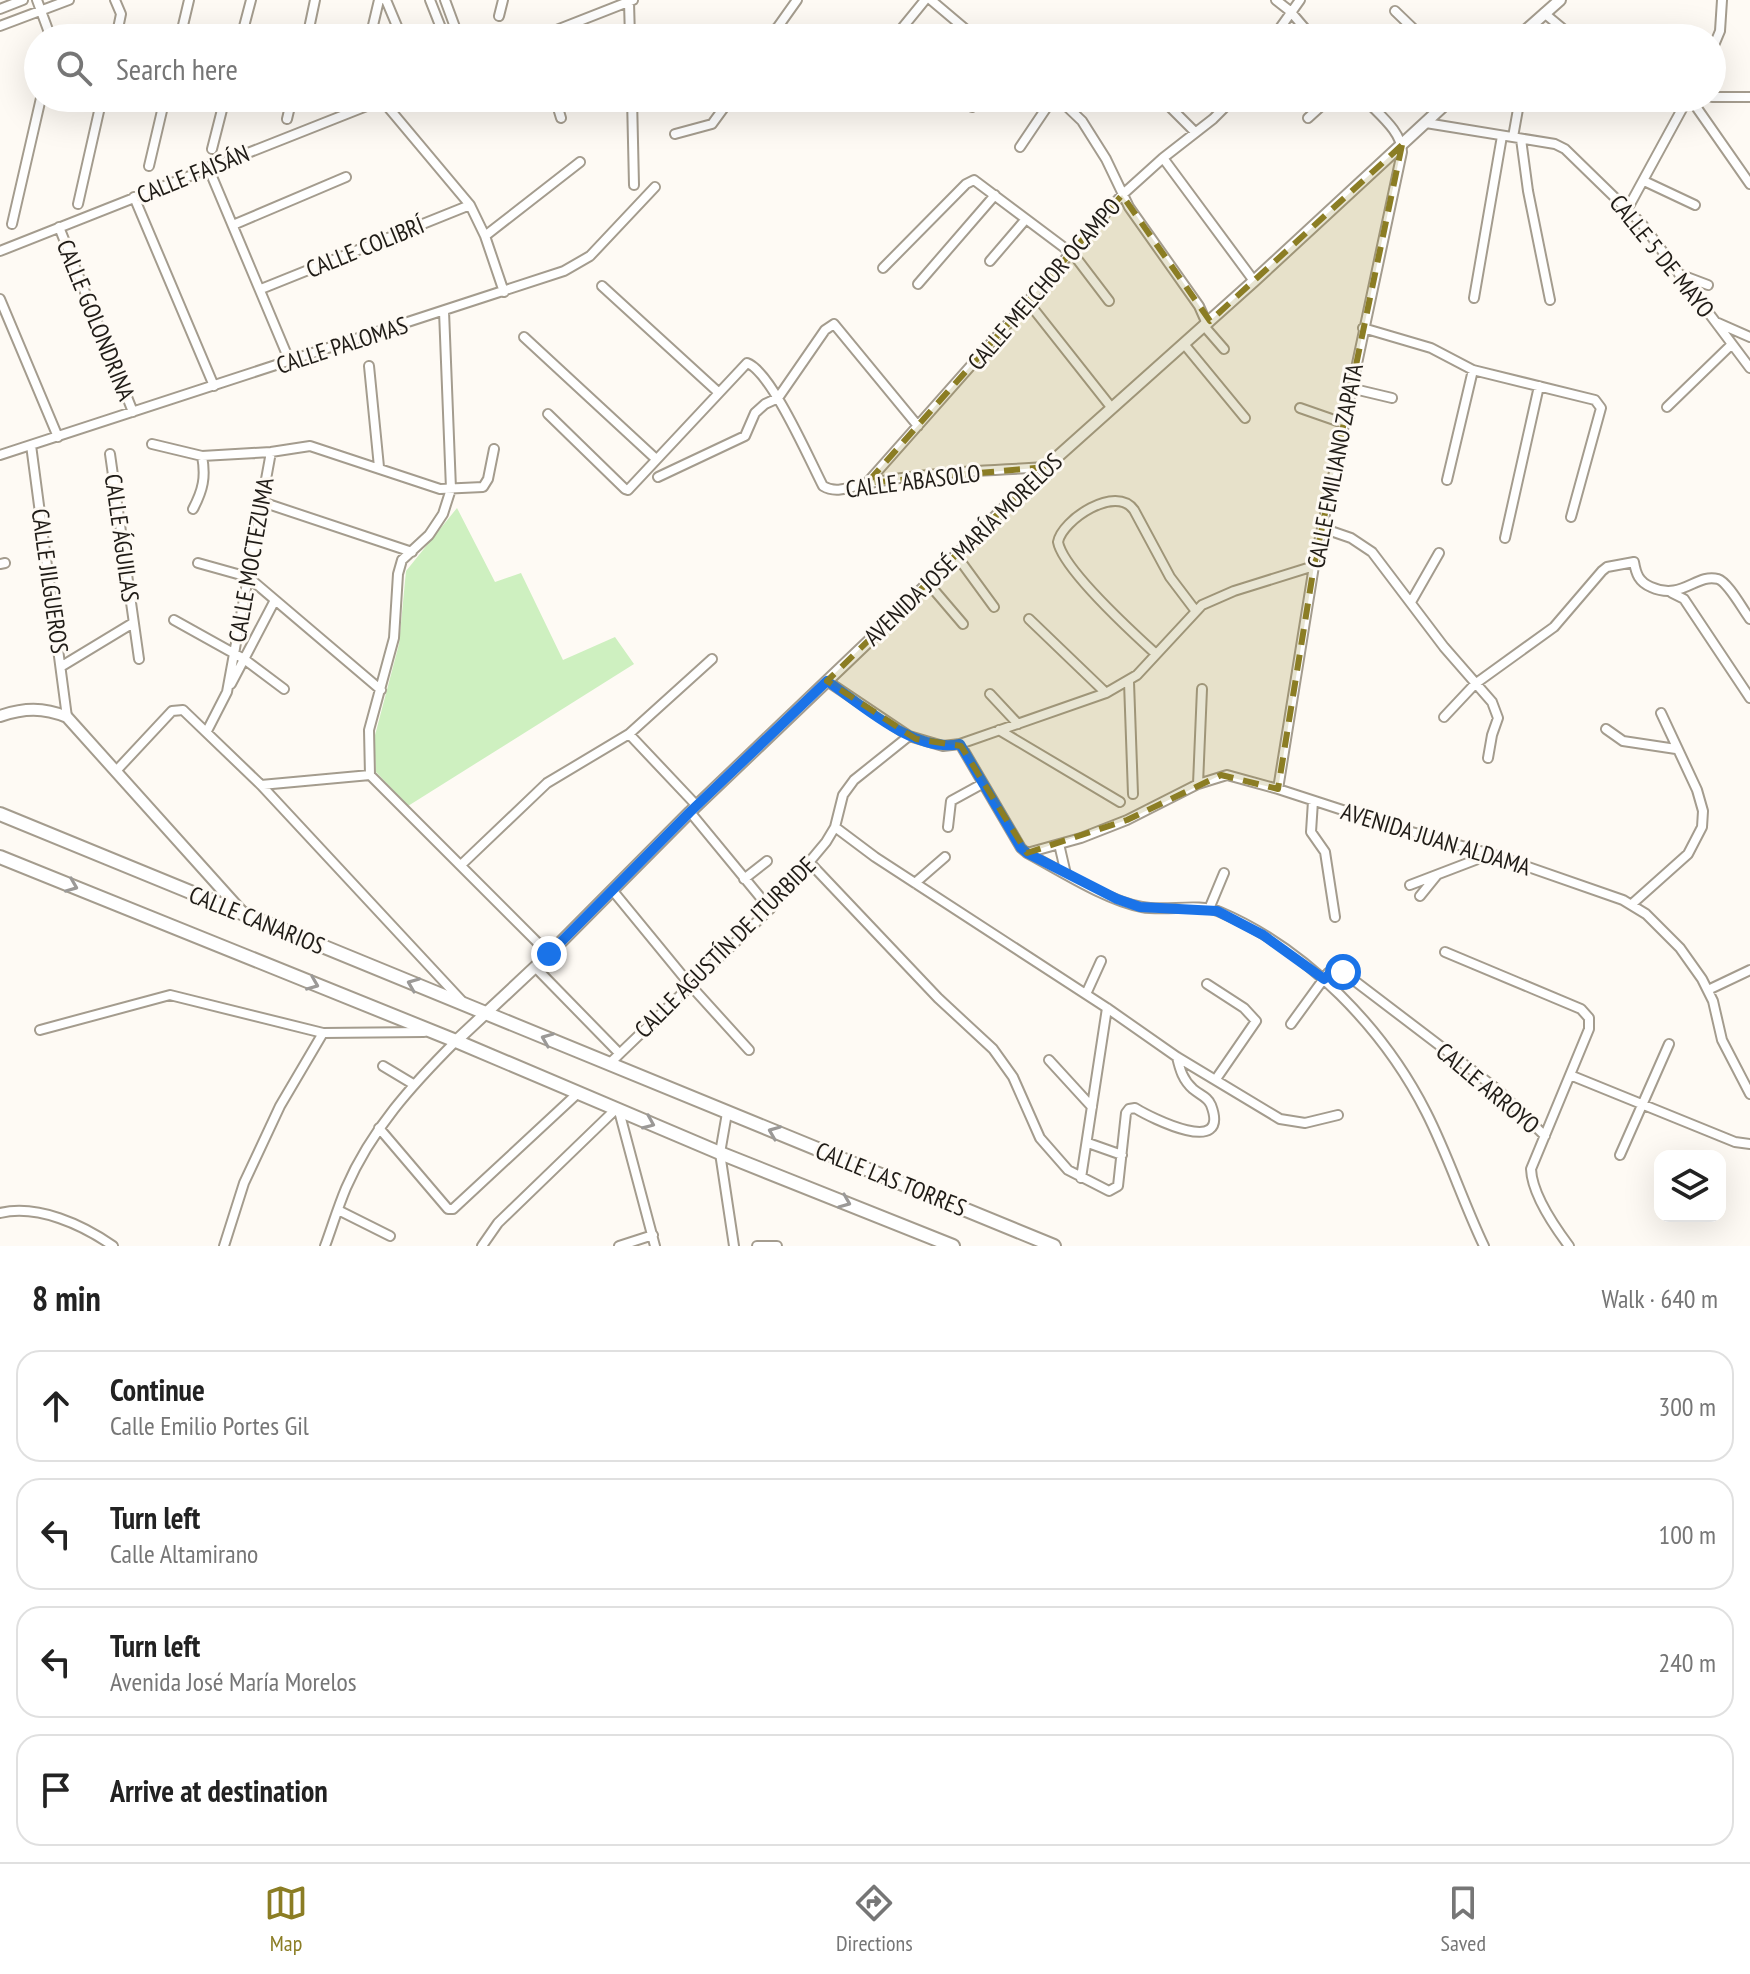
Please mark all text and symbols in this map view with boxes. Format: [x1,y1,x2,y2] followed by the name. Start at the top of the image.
[24,24,1726,112] search box
[52,46,96,90] icon: search
[116,49,238,88] text: Search here
[132,137,254,211] street label: CALLE FAISÁN
[1603,188,1721,324] street label: CALLE 5 DE MAYO
[961,191,1127,377] street label: CALLE MELCHOR OCAMPO
[301,209,429,285] street label: CALLE COLIBRÍ
[50,235,143,406] street label: CALLE GOLONDRINA
[272,309,412,381] street label: CALLE PALOMAS
[1300,360,1370,571] street label: CALLE EMILIANO ZAPATA
[857,446,1069,652] street label: AVENIDA JOSÉ MARÍA MORELOS
[844,457,982,505] street label: CALLE ABASOLO
[98,472,146,604] street label: CALLE ÁGUILAS
[221,475,281,645] street label: CALLE MOCTEZUMA
[24,507,76,655] street label: CALLE JILGUEROS
[1338,795,1535,883] street label: AVENIDA JUAN ALDAMA
[628,850,822,1044] street label: CALLE AGUSTÍN DE ITURBIDE
[64,877,78,893] one-way arrow
[185,879,329,961] street label: CALLE CANARIOS
[531,936,567,972] route end
[1325,954,1361,990] route start
[305,974,320,990] one-way arrow
[407,977,421,994] one-way arrow
[541,1032,555,1049] one-way arrow
[1430,1036,1546,1140] street label: CALLE ARROYO
[641,1114,655,1130] one-way arrow
[768,1125,782,1142] one-way arrow
[811,1135,971,1223] street label: CALLE LAS TORRES
[1654,1150,1726,1222] map controls
[1654,1150,1726,1222] button: layers
[837,1192,851,1208] one-way arrow
[32,1276,101,1320] text: 8 min
[1601,1282,1718,1315] text: Walk · 640 m
[110,1370,205,1409] text: Continue
[34,1384,78,1428] icon: ahead
[1658,1390,1716,1423] text: 300 m
[110,1409,309,1442] text: Calle Emilio Portes Gil
[110,1498,200,1537] text: Turn left
[34,1512,78,1556] icon: left
[1658,1518,1716,1551] text: 100 m
[110,1537,258,1570] text: Calle Altamirano
[110,1626,200,1665] text: Turn left
[34,1640,78,1684] icon: left
[1658,1646,1716,1679] text: 240 m
[110,1665,356,1698] text: Avenida José María Morelos
[34,1768,78,1812] icon: arrive
[110,1771,328,1810] text: Arrive at destination
[264,1881,308,1957] tab: Map
[836,1881,913,1957] tab: Directions
[1441,1881,1486,1957] tab: Saved

